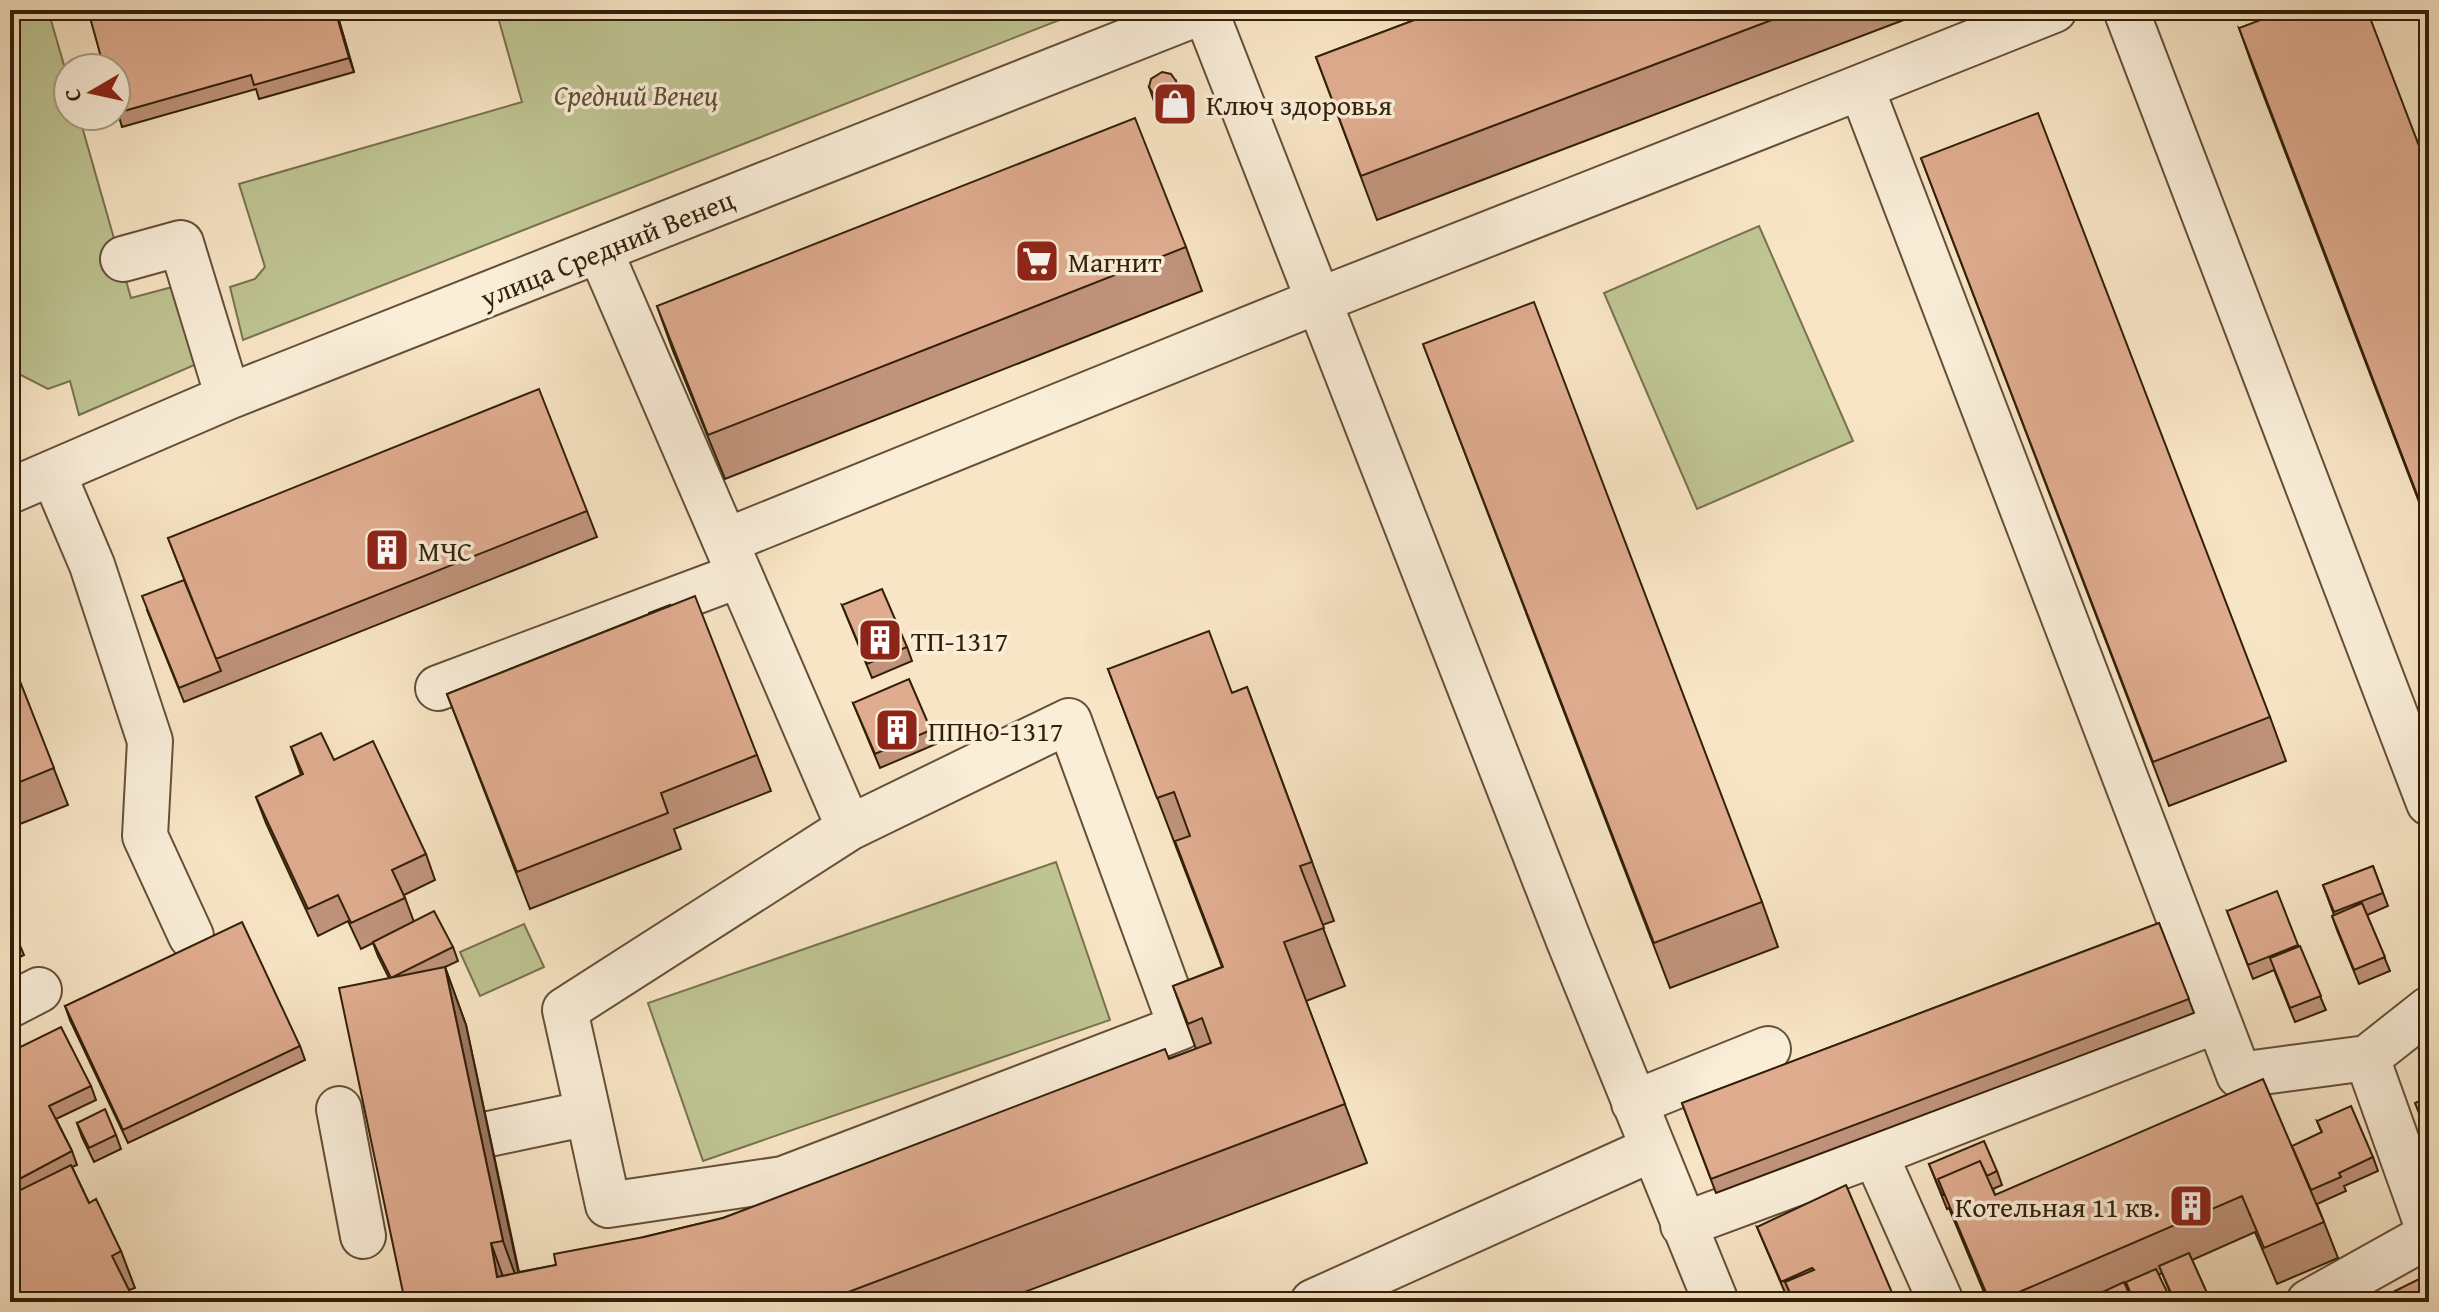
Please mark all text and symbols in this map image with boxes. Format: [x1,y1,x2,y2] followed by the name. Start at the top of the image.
[52,52,132,132] north arrow
[554,74,718,115] park label: Средний Венец
[1151,80,1199,128] shop icon: Ключ здоровья
[1206,84,1392,125] place label: Ключ здоровья
[55,86,89,104] text: С
[473,178,740,318] street label: улица Средний Венец
[1013,237,1061,285] supermarket icon: Магнит
[1068,241,1162,282] place label: Магнит
[363,526,411,574] building icon: МЧС
[418,530,472,571] place label: МЧС
[856,616,904,664] building icon: ТП-1317
[911,620,1008,661] place label: ТП-1317
[873,706,921,754] building icon: ППНО-1317
[928,710,1063,751] place label: ППНО-1317
[2167,1182,2215,1230] building icon: Котельная 11 кв.
[1955,1186,2160,1227] place label: Котельная 11 кв.

